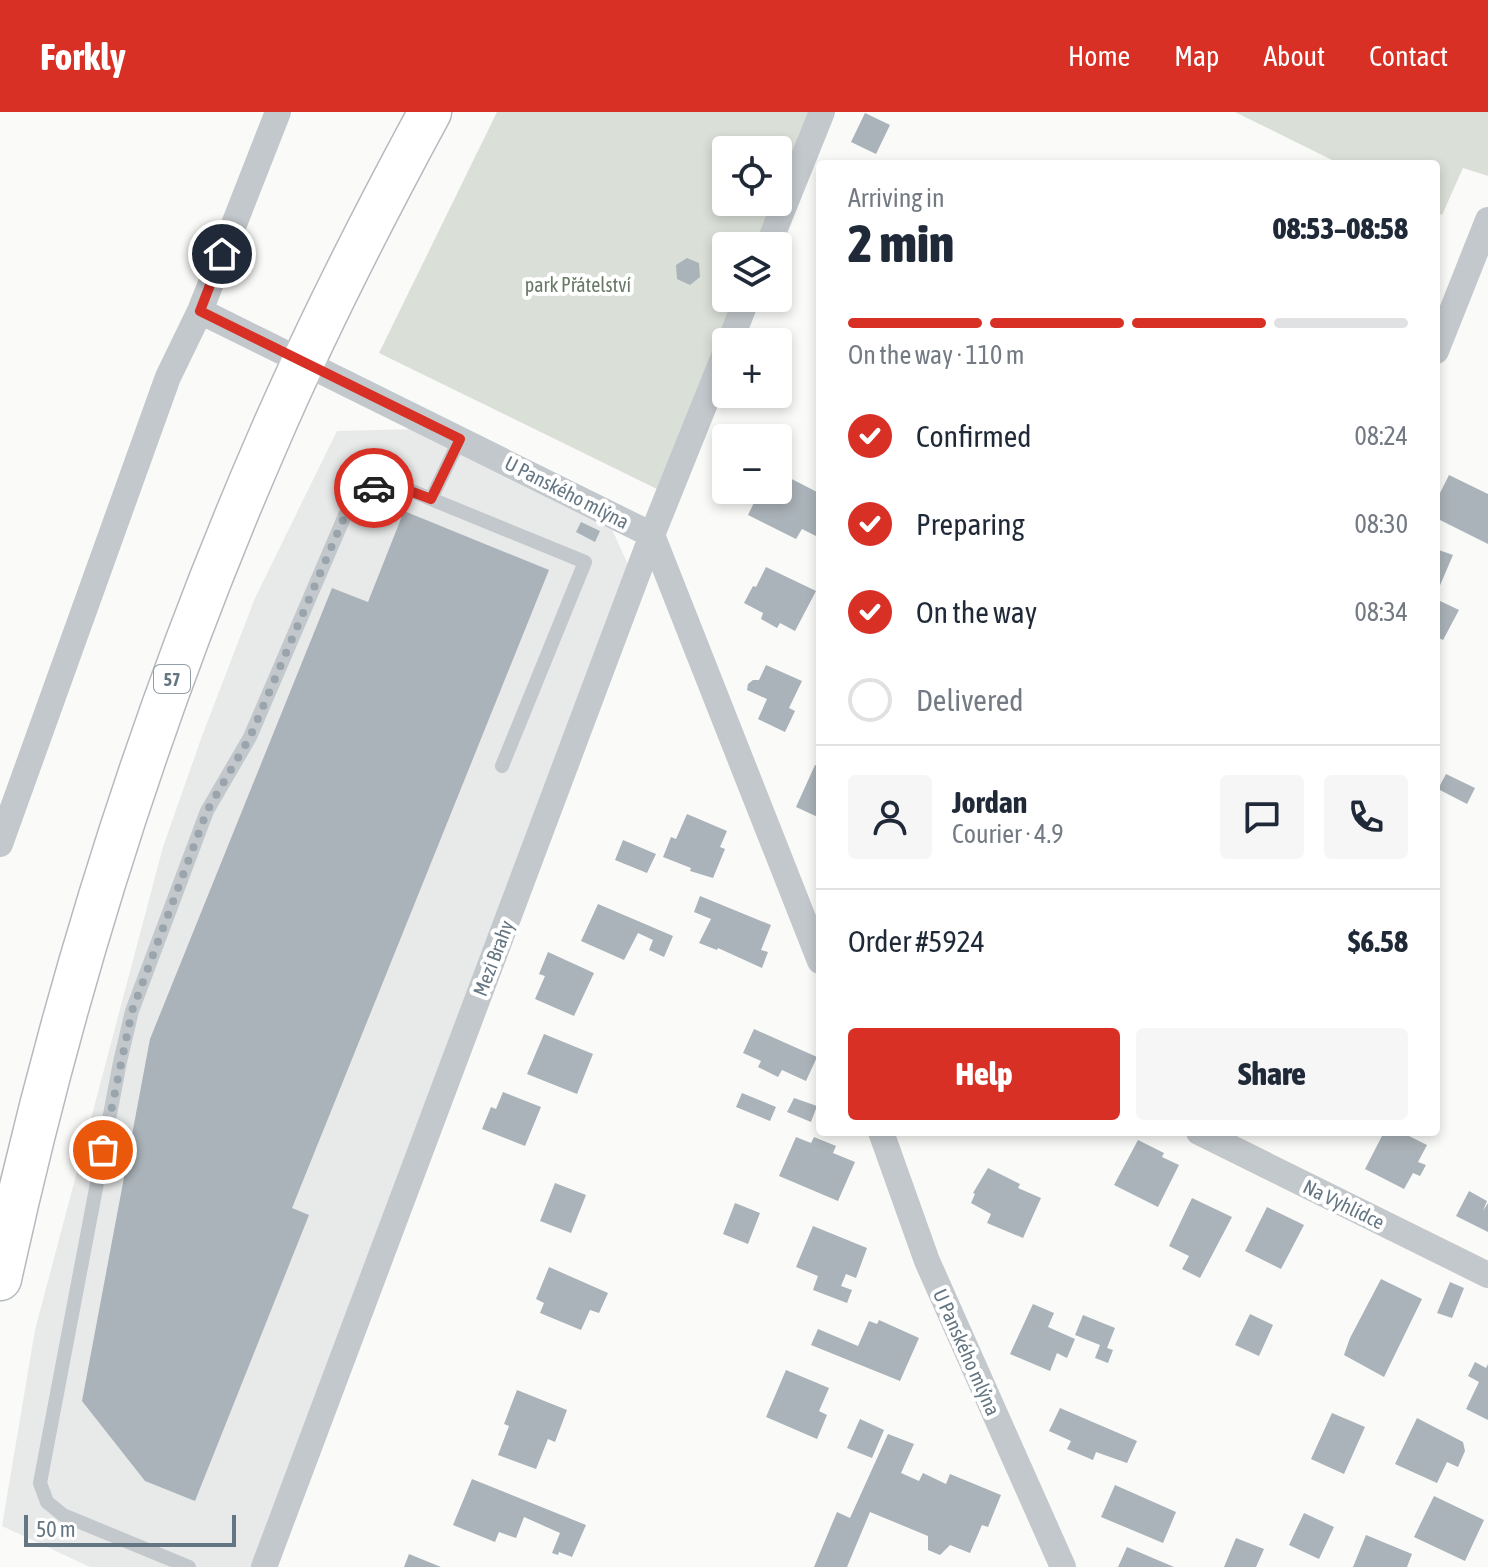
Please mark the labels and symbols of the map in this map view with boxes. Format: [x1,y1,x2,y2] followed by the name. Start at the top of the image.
[188,220,256,288] pin
[525,273,632,296] park label: park Přátelství
[334,448,414,528] courier
[501,451,633,533] street label: U Panského mlýna
[154,665,190,693] road number: 57
[468,917,518,999] street label: Mezi Brahy
[69,1116,137,1184] pin
[1300,1174,1388,1234] street label: Na Vyhlídce
[929,1285,1005,1419] street label: U Panského mlýna
[24,1511,236,1547] scale bar

